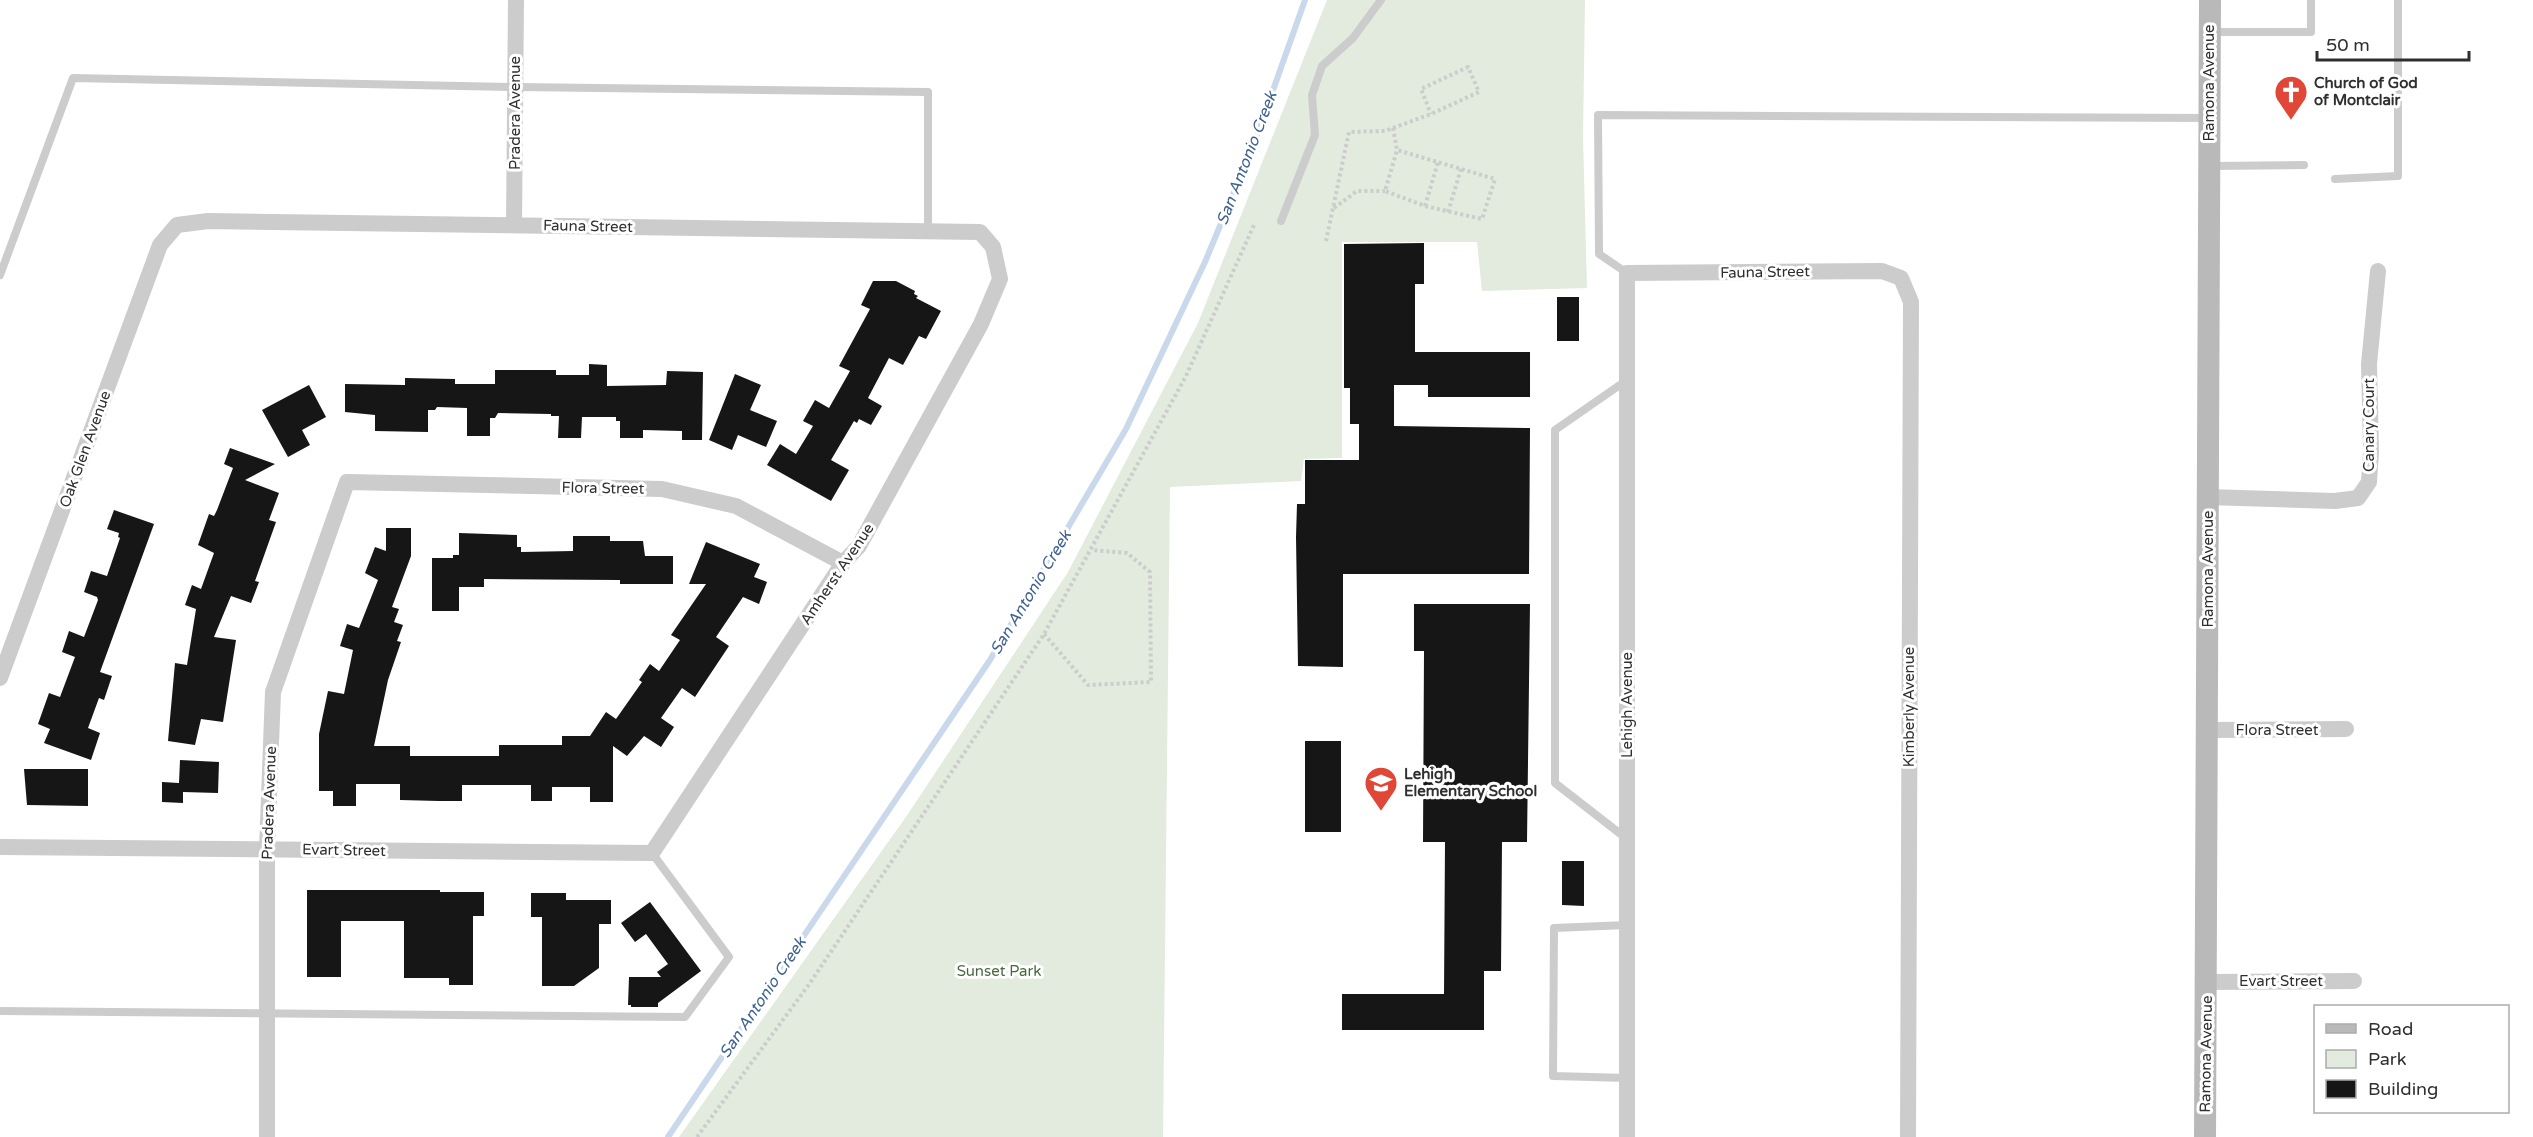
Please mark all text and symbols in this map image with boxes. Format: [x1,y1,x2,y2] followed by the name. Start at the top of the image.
[2200,24,2218,142] street label: Ramona Avenue
[2317,24,2468,62] scale bar
[2326,34,2370,56] text: 50 m
[506,56,524,170] street label: Pradera Avenue
[2273,74,2309,121] church icon: Church of God of Montclair
[2314,74,2418,109] place label: Church of God of Montclair
[1212,88,1282,228] water label: San Antonio Creek
[543,216,633,236] street label: Fauna Street
[1720,262,1810,282] street label: Fauna Street
[2360,378,2378,472] street label: Canary Court
[56,388,114,510] street label: Oak Glen Avenue
[561,478,645,498] street label: Flora Street
[2199,510,2217,628] street label: Ramona Avenue
[796,520,878,628] street label: Amherst Avenue
[986,526,1076,658] water label: San Antonio Creek
[1900,647,1918,767] street label: Kimberly Avenue
[1618,652,1636,758] street label: Lehigh Avenue
[2236,721,2319,739] street label: Flora Street
[258,746,280,860] street label: Pradera Avenue
[1363,765,1399,812] school or university icon: Lehigh Elementary School
[1404,765,1537,801] place label: Lehigh Elementary School
[302,840,386,860] street label: Evart Street
[715,932,811,1062] water label: San Antonio Creek
[957,962,1041,980] park label: Sunset Park
[2239,972,2323,990] street label: Evart Street
[2196,995,2216,1113] street label: Ramona Avenue
[2314,1005,2509,1113] legend
[2368,1018,2413,1040] text: Road
[2368,1048,2407,1070] text: Park
[2368,1078,2438,1100] text: Building

